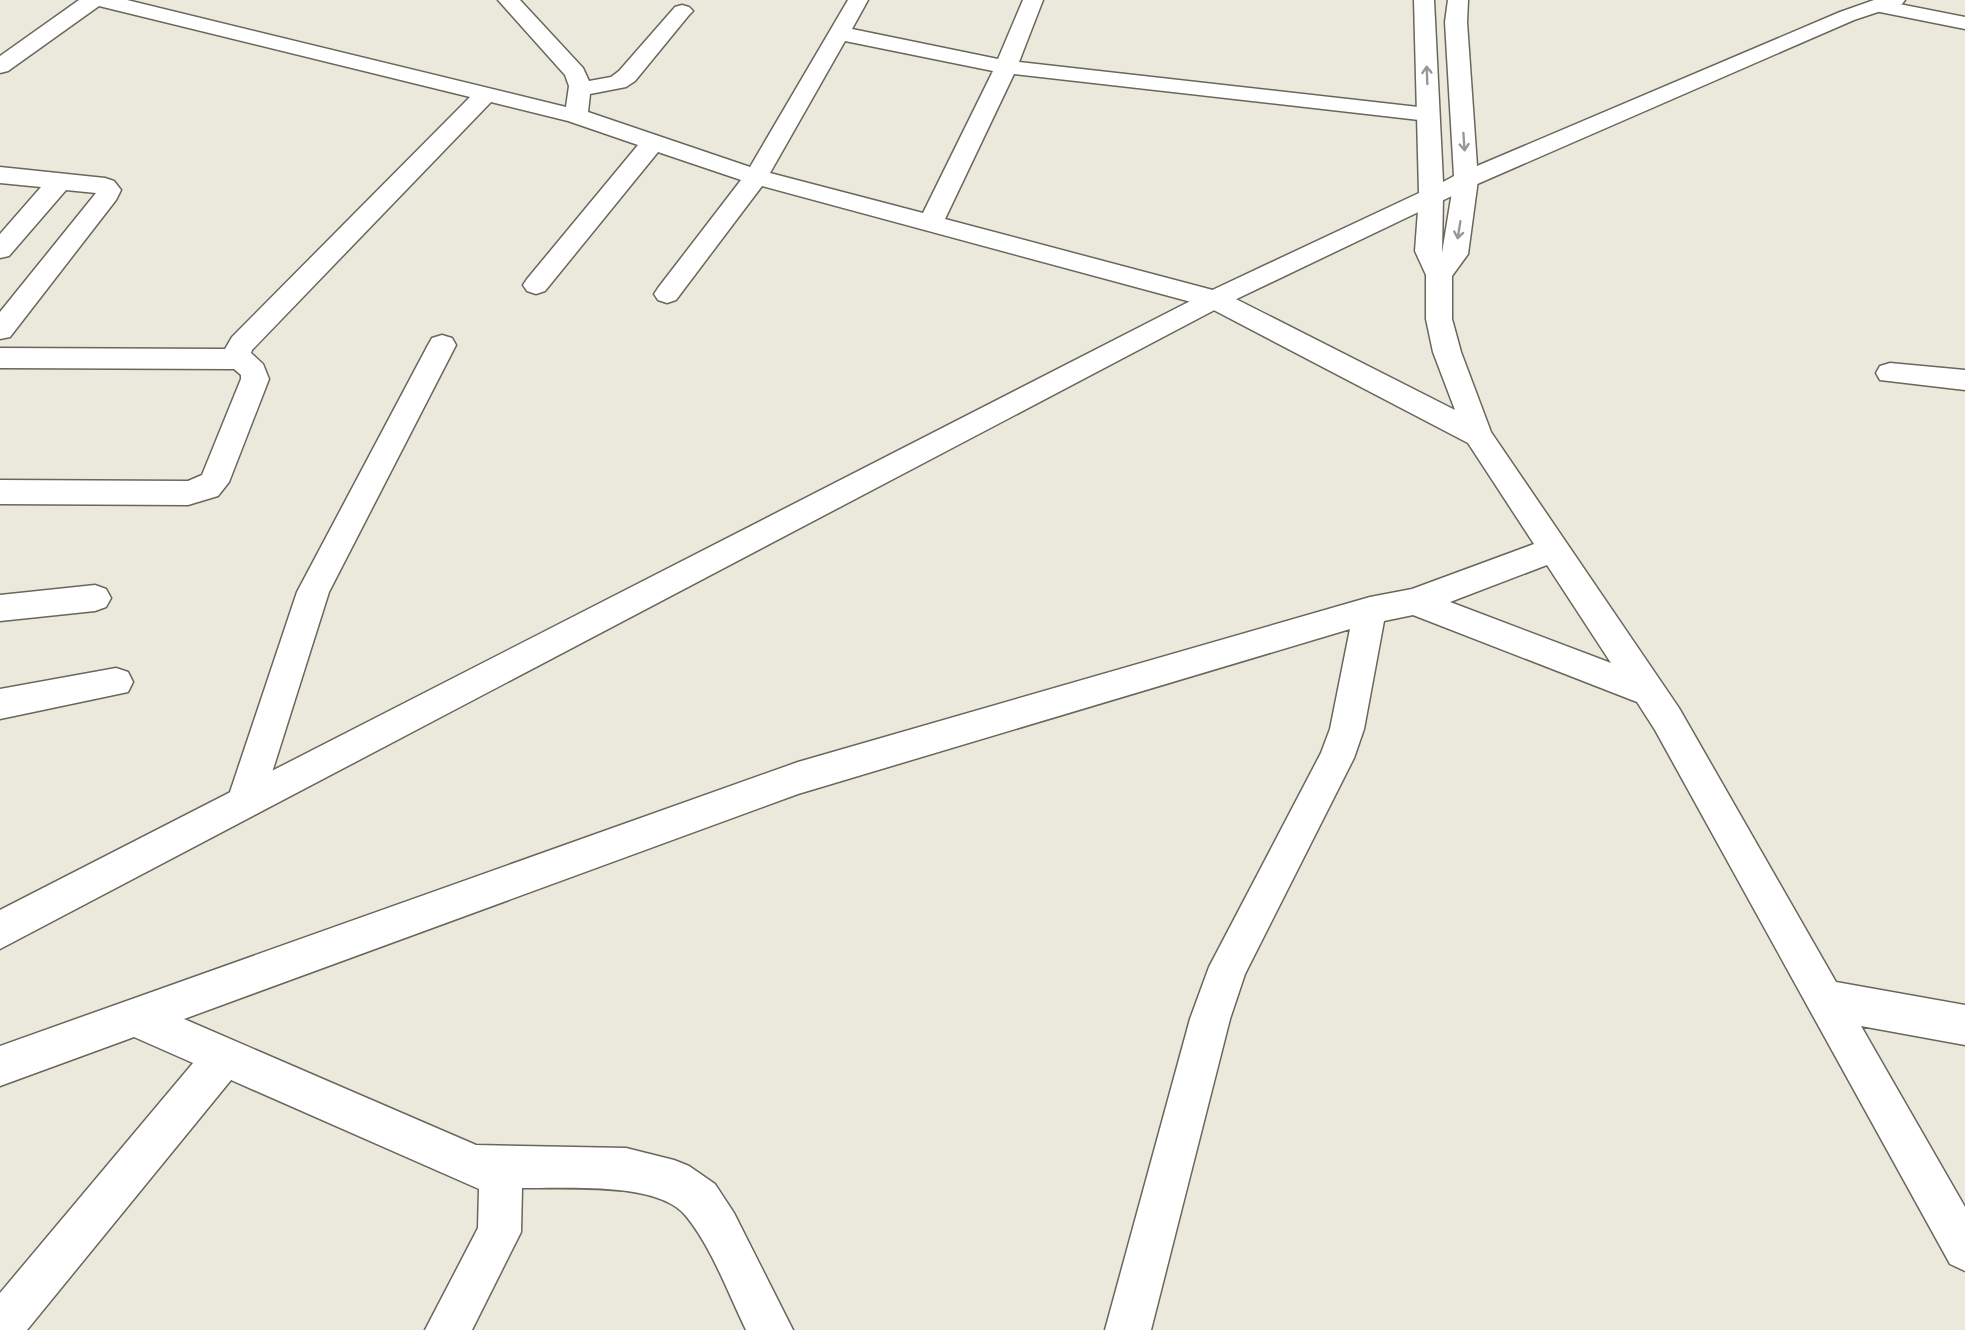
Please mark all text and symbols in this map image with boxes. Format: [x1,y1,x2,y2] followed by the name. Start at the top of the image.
[1421,66,1433,86] one-way arrow
[1459,132,1470,152] one-way arrow
[1453,220,1464,240] one-way arrow

